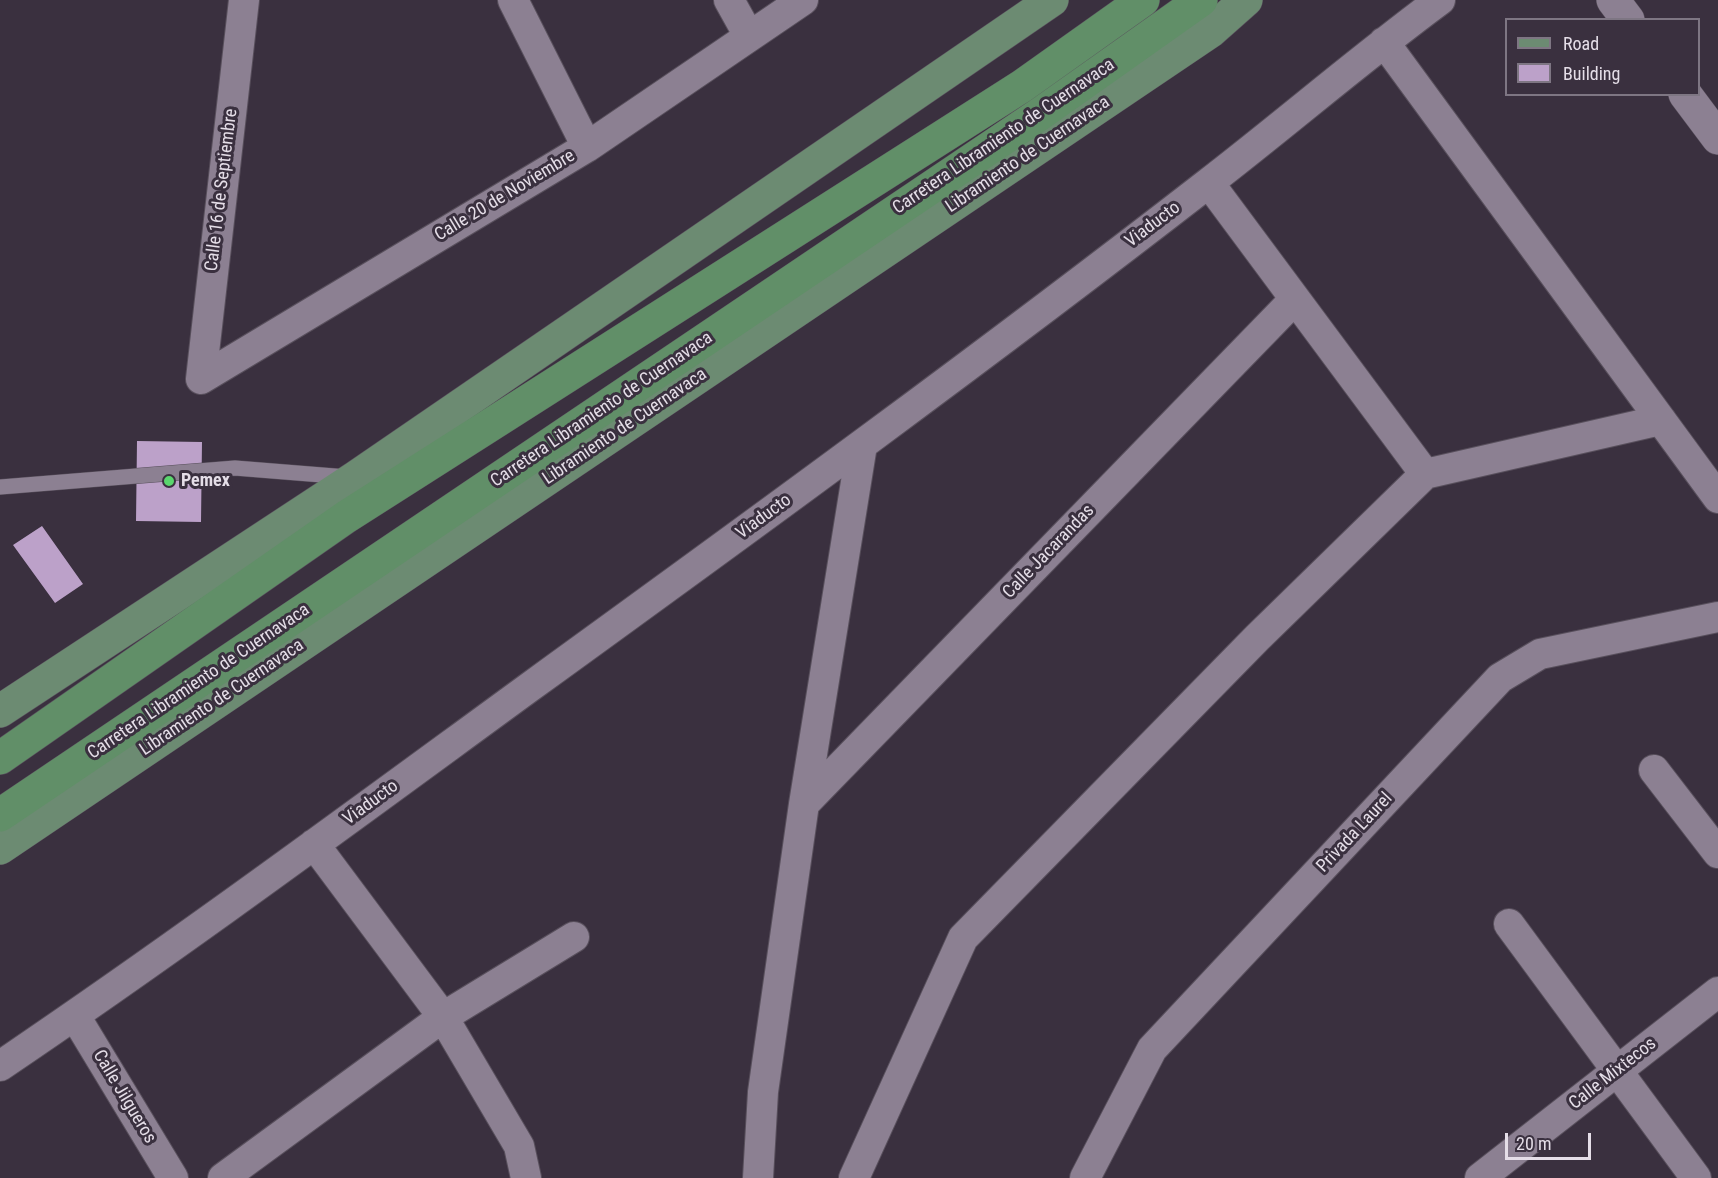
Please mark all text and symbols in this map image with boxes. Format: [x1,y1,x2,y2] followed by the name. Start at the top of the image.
[1505,18,1700,96] legend
[1563,33,1599,54] text: Road
[889,55,1119,219] street label: Carretera Libramiento de Cuernavaca
[1563,63,1620,84] text: Building
[942,92,1114,218] street label: Libramiento de Cuernavaca
[201,107,243,273] street label: Calle 16 de Septiembre
[431,146,579,246] street label: Calle 20 de Noviembre
[1121,197,1185,253] street label: Viaducto
[487,328,717,492] street label: Carretera Libramiento de Cuernavaca
[539,364,711,490] street label: Libramiento de Cuernavaca
[181,470,230,492] place label: Pemex
[162,474,176,488] marker: Pemex
[732,490,796,544] street label: Viaducto
[999,501,1099,603] street label: Calle Jacarandas
[84,600,314,764] street label: Carretera Libramiento de Cuernavaca
[136,635,308,761] street label: Libramiento de Cuernavaca
[339,776,403,830] street label: Viaducto
[1313,789,1397,877] street label: Privada Laurel
[1565,1033,1661,1115] street label: Calle Mixtecos
[88,1046,160,1148] street label: Calle Jilgueros
[1508,1121,1594,1159] scale bar
[1516,1133,1551,1154] text: 20 m

